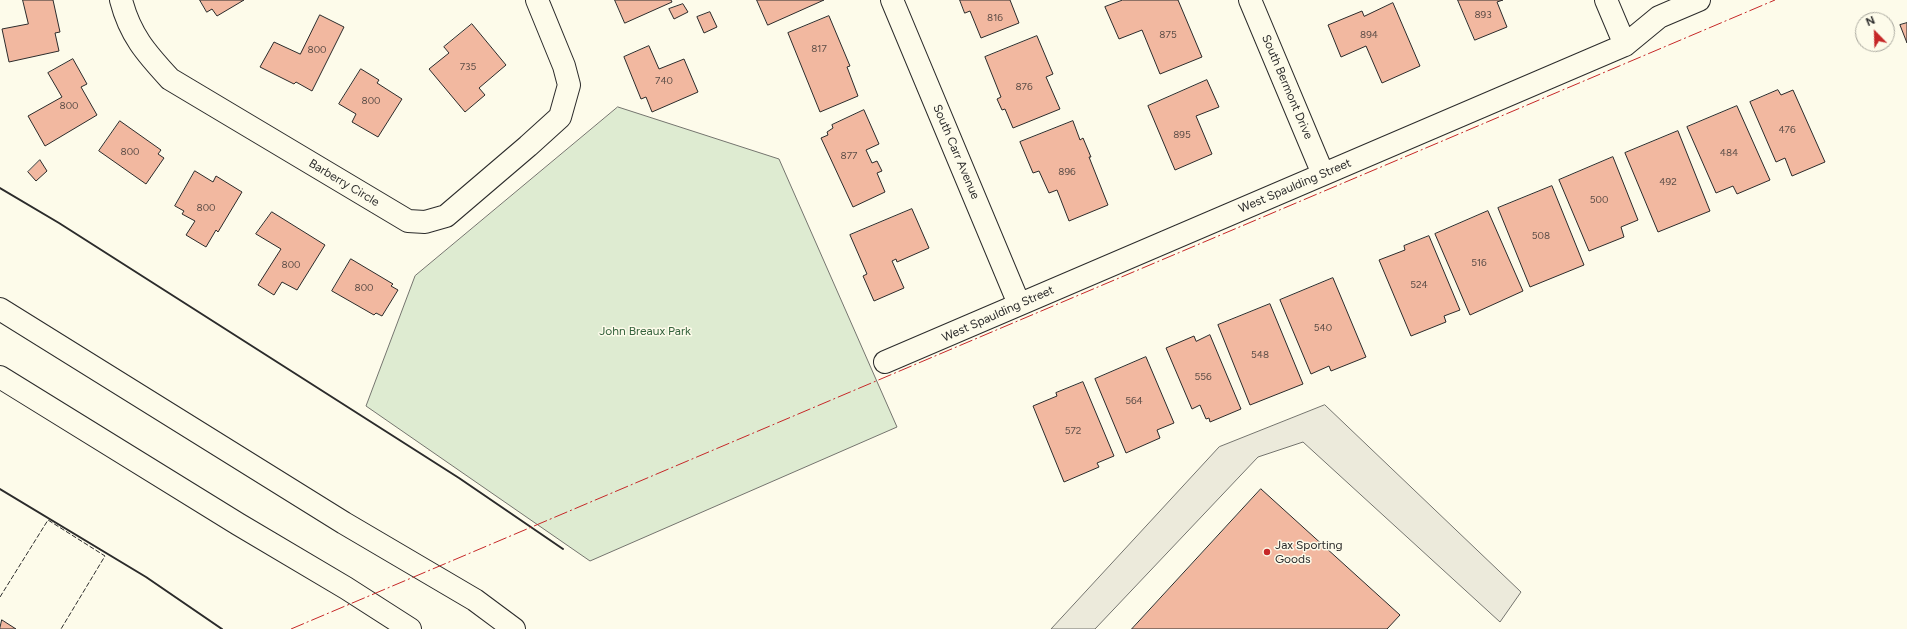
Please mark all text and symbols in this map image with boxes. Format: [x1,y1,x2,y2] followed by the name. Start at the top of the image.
[1474,9,1492,21] house number: 893
[987,12,1003,24] house number: 816
[1855,12,1895,52] north arrow
[1864,14,1877,29] text: N
[1159,29,1177,41] house number: 875
[1360,29,1378,41] house number: 894
[1258,33,1316,141] street label: South Bermont Drive
[811,43,827,55] house number: 817
[308,44,326,56] house number: 800
[460,61,476,73] house number: 735
[655,75,673,87] house number: 740
[1015,81,1033,93] house number: 876
[362,95,380,107] house number: 800
[60,100,78,112] house number: 800
[930,102,982,202] street label: South Carr Avenue
[1778,124,1796,136] house number: 476
[1173,129,1191,141] house number: 895
[121,146,139,158] house number: 800
[1720,147,1738,159] house number: 484
[841,150,857,162] house number: 877
[306,156,382,210] street label: Barberry Circle
[1237,156,1353,216] street label: West Spaulding Street
[1058,166,1076,178] house number: 896
[1659,176,1677,188] house number: 492
[1590,194,1608,206] house number: 500
[197,202,215,214] house number: 800
[1532,230,1550,242] house number: 508
[1471,257,1487,269] house number: 516
[282,259,300,271] house number: 800
[1410,279,1428,291] house number: 524
[355,282,373,294] house number: 800
[940,283,1056,345] street label: West Spaulding Street
[1314,322,1332,334] house number: 540
[599,324,691,338] park label: John Breaux Park
[1251,349,1269,361] house number: 548
[1194,371,1212,383] house number: 556
[1125,395,1143,407] house number: 564
[1065,425,1081,437] house number: 572
[1275,538,1342,566] place label: Jax Sporting Goods
[1262,547,1272,557] marker: Jax Sporting Goods

